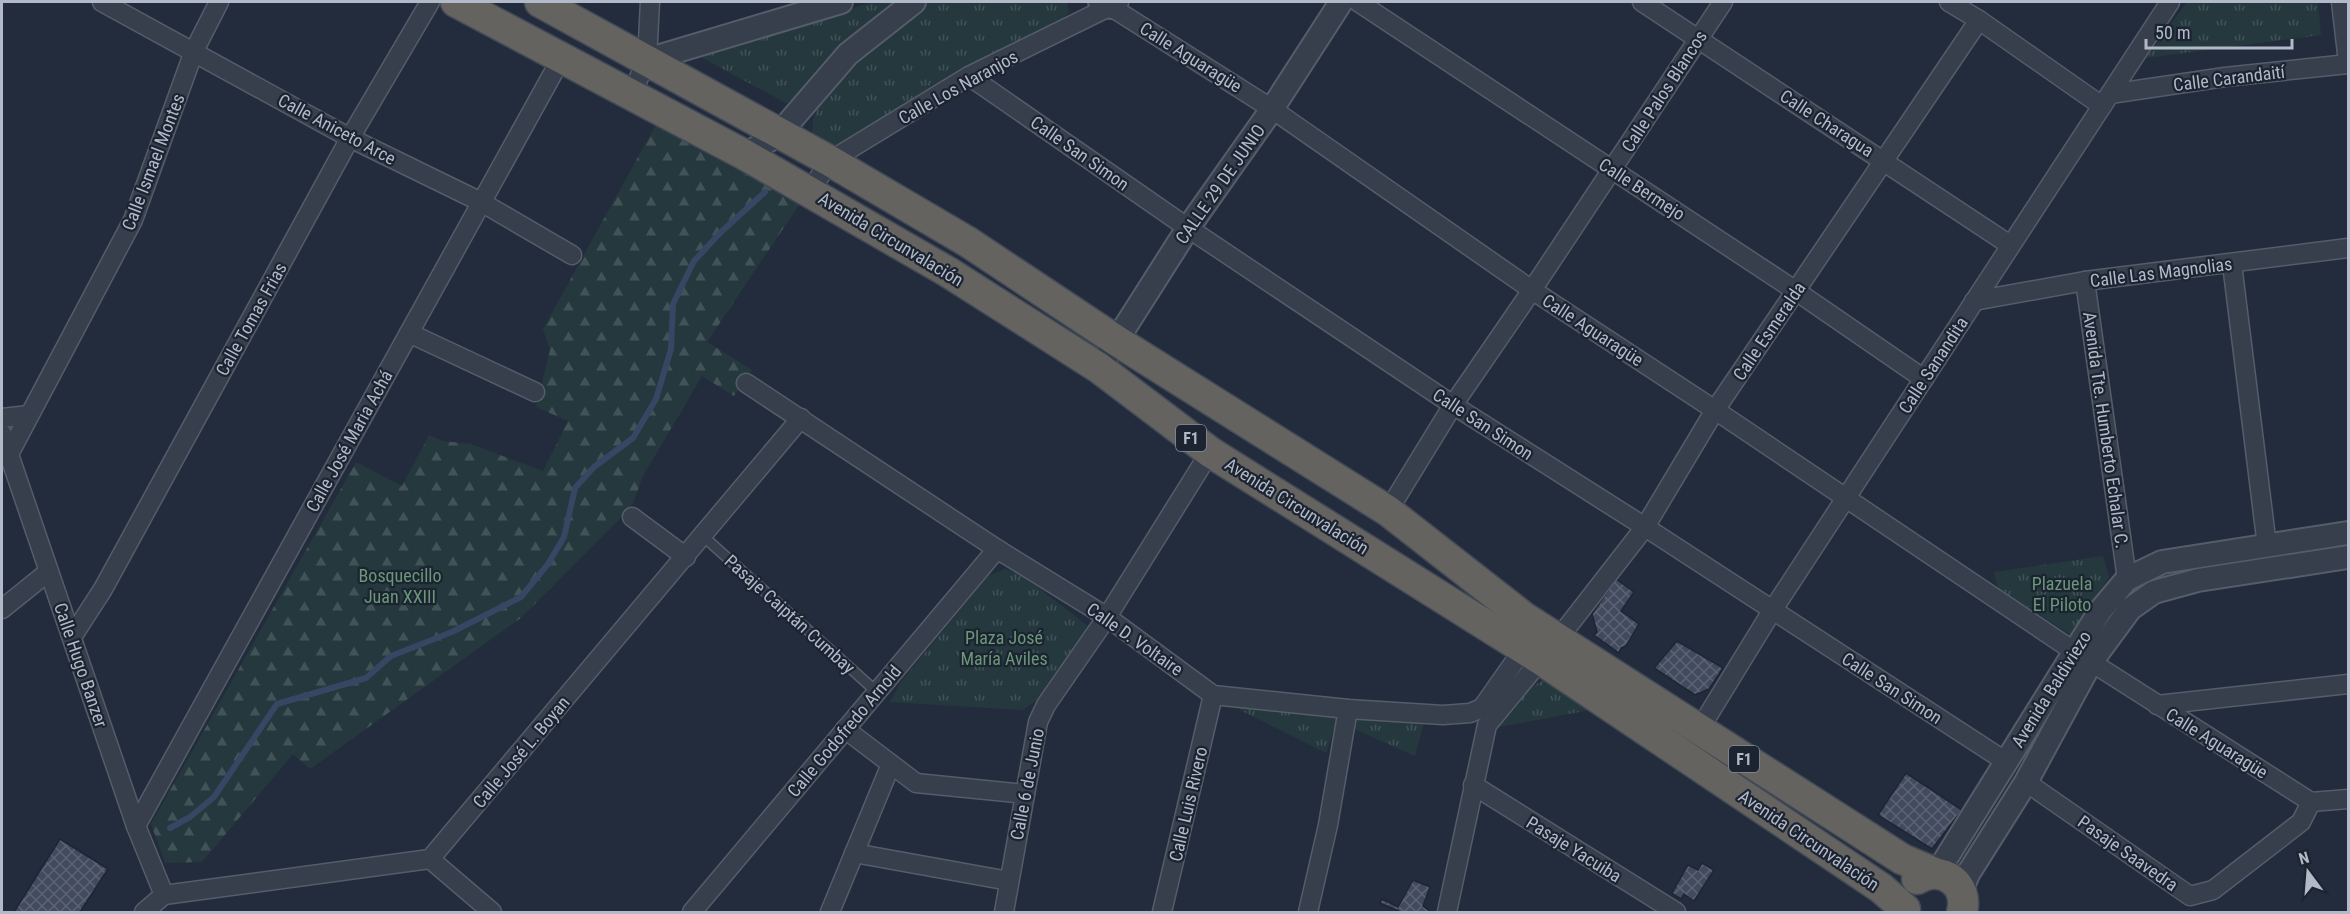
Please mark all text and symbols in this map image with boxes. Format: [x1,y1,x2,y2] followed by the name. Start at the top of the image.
[2146,12,2292,50] scale bar
[1136,17,1246,97] street label: Calle Aguaragüe
[2155,22,2190,43] text: 50 m
[1617,26,1711,156] street label: Calle Palos Blancos
[895,46,1021,128] street label: Calle Los Naranjos
[2172,61,2287,95] street label: Calle Carandaití
[1776,85,1878,161] street label: Calle Charagua
[274,89,400,169] street label: Calle Aniceto Arce
[117,91,189,233] street label: Calle Ismael Montes
[1027,111,1133,195] street label: Calle San Simon
[1171,120,1269,248] street label: CALLE 29 DE JUNIO
[1595,153,1689,225] street label: Calle Bermejo
[815,188,967,290] street label: Avenida Circunvalación
[2089,253,2233,291] street label: Calle Las Magnolias
[211,259,291,379] street label: Calle Tomas Frias
[1728,278,1810,384] street label: Calle Esmeralda
[1539,290,1647,370] street label: Calle Aguaragüe
[2079,310,2133,550] street label: Avenida Tte. Humberto Echalar C.
[1894,313,1972,417] street label: Calle Sanandita
[301,366,397,516] street label: Calle José Maria Achá
[1429,384,1537,464] street label: Calle San Simon
[1176,425,1206,451] road number: F1
[1221,453,1373,559] street label: Avenida Circunvalación
[721,550,860,678] street label: Pasaje Caiptán Cumbay
[359,565,441,607] park label: Bosquecillo Juan XXIII
[2032,573,2092,615] park label: Plazuela El Piloto
[1083,598,1187,680] street label: Calle D. Voltaire
[50,600,112,731] street label: Calle Hugo Banzer
[960,627,1048,669] park label: Plaza José María Aviles
[2007,627,2095,751] street label: Avenida Baldiviezo
[1838,648,1946,728] street label: Calle San Simon
[783,661,905,801] street label: Calle Godofredo Arnold
[468,692,574,812] street label: Calle José L. Boyan
[2162,703,2272,783] street label: Calle Aguaragüe
[1006,726,1048,842] street label: Calle 6 de Junio
[1165,745,1211,863] street label: Calle Luis Rivero
[1729,746,1759,772] road number: F1
[1735,785,1883,895] street label: Avenida Circunvalación
[1523,811,1625,887] street label: Pasaje Yacuiba
[2074,811,2182,895] street label: Pasaje Saavedra
[2278,842,2338,902] north arrow
[2297,848,2311,869] text: N

